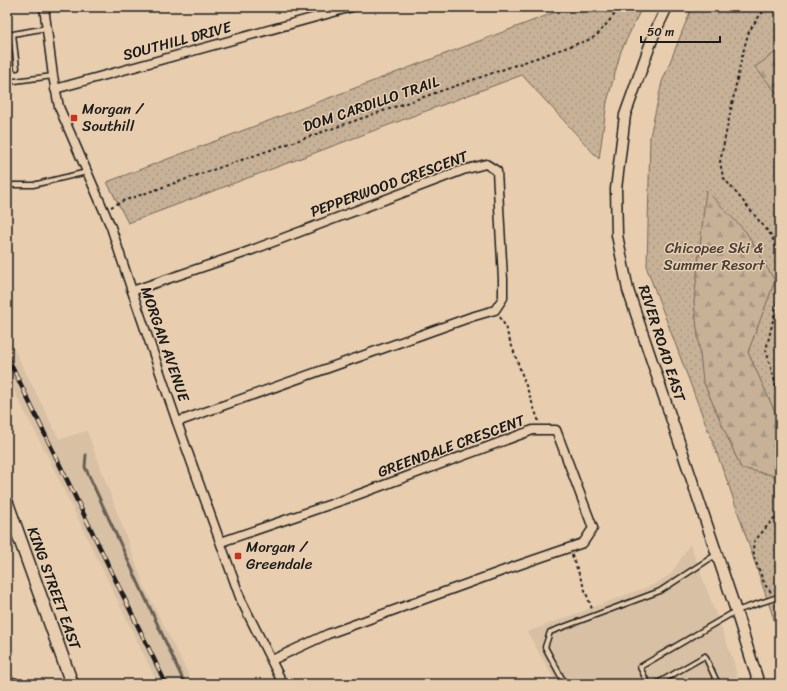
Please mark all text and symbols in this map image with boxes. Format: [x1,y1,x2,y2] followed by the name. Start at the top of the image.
[120,14,236,68] street label: SOUTHILL DRIVE
[641,18,720,44] scale bar
[647,21,674,43] text: 50 m
[299,68,443,139] street label: DOM CARDILLO TRAIL
[82,96,144,139] place label: Morgan / Southill
[69,113,79,123] marker: Morgan / Southill
[307,143,473,225] street label: PEPPERWOOD CRESCENT
[663,235,766,278] park label: Chicopee Ski & Summer Resort
[631,281,694,406] street label: RIVER ROAD EAST
[133,283,197,407] street label: MORGAN AVENUE
[374,407,529,485] street label: GREENDALE CRESCENT
[20,523,89,655] street label: KING STREET EAST
[246,534,313,577] place label: Morgan / Greendale
[233,551,243,561] marker: Morgan / Greendale

